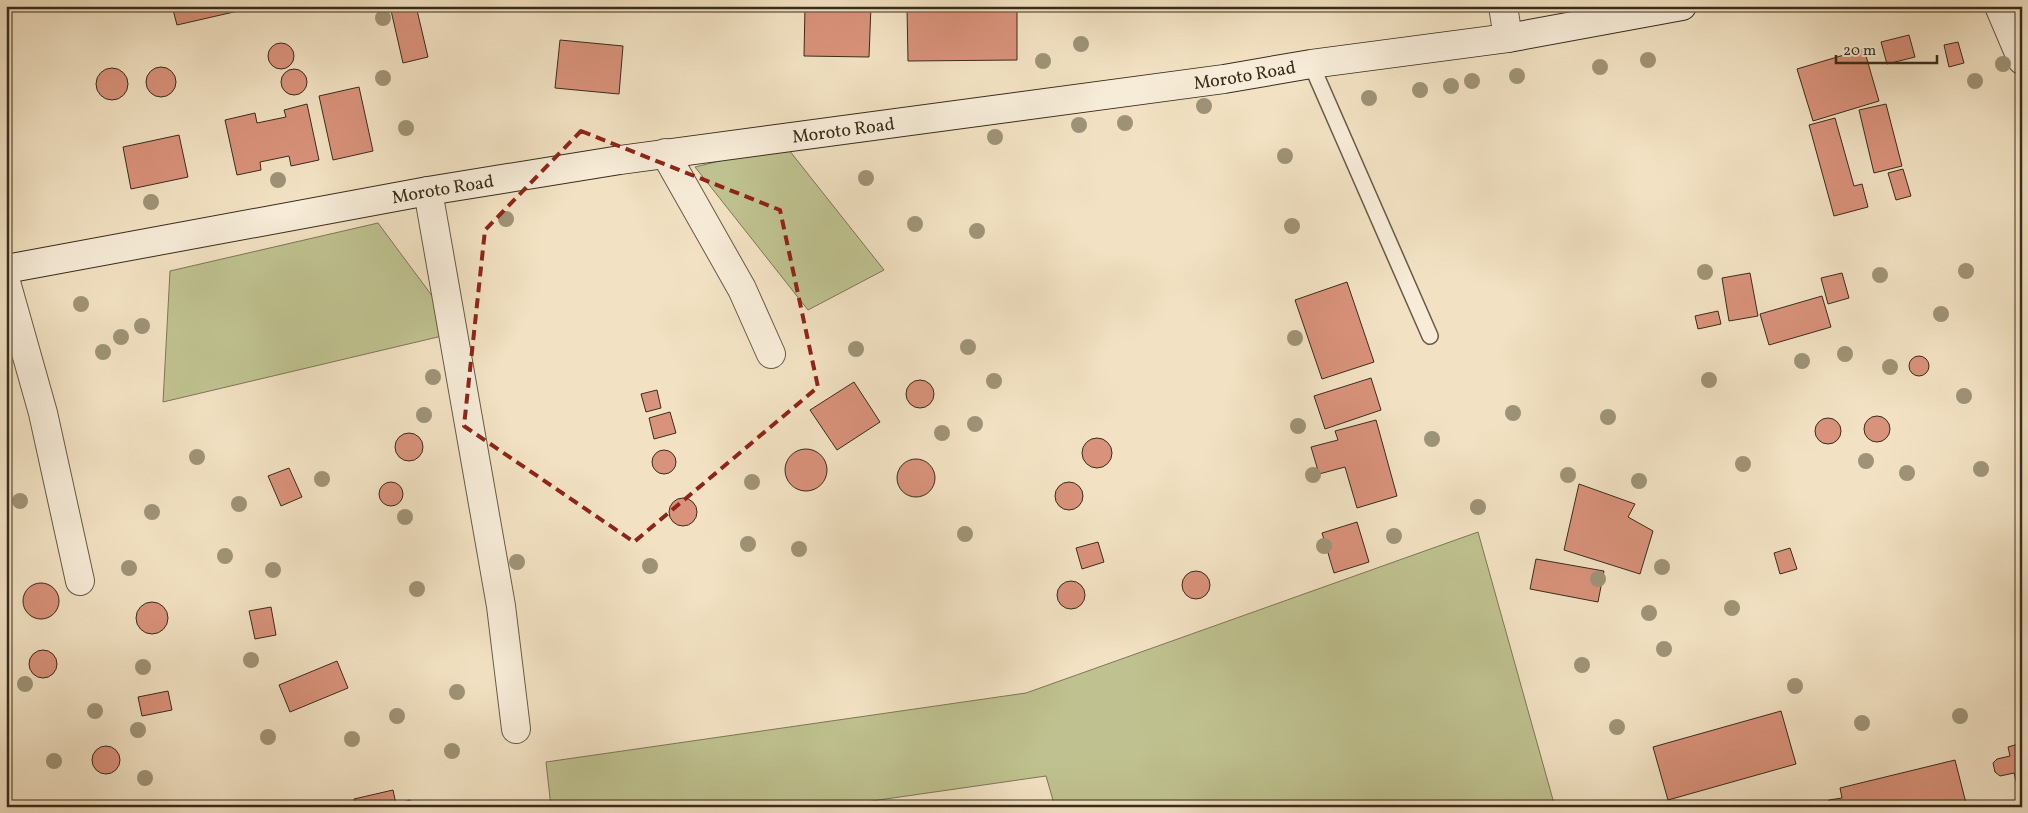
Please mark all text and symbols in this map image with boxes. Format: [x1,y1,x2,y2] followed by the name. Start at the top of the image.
[1836,32,1937,64] scale bar
[1843,41,1876,62] text: 20 m
[1192,56,1298,97] street label: Moroto Road
[791,112,896,151] street label: Moroto Road
[390,170,496,211] street label: Moroto Road

